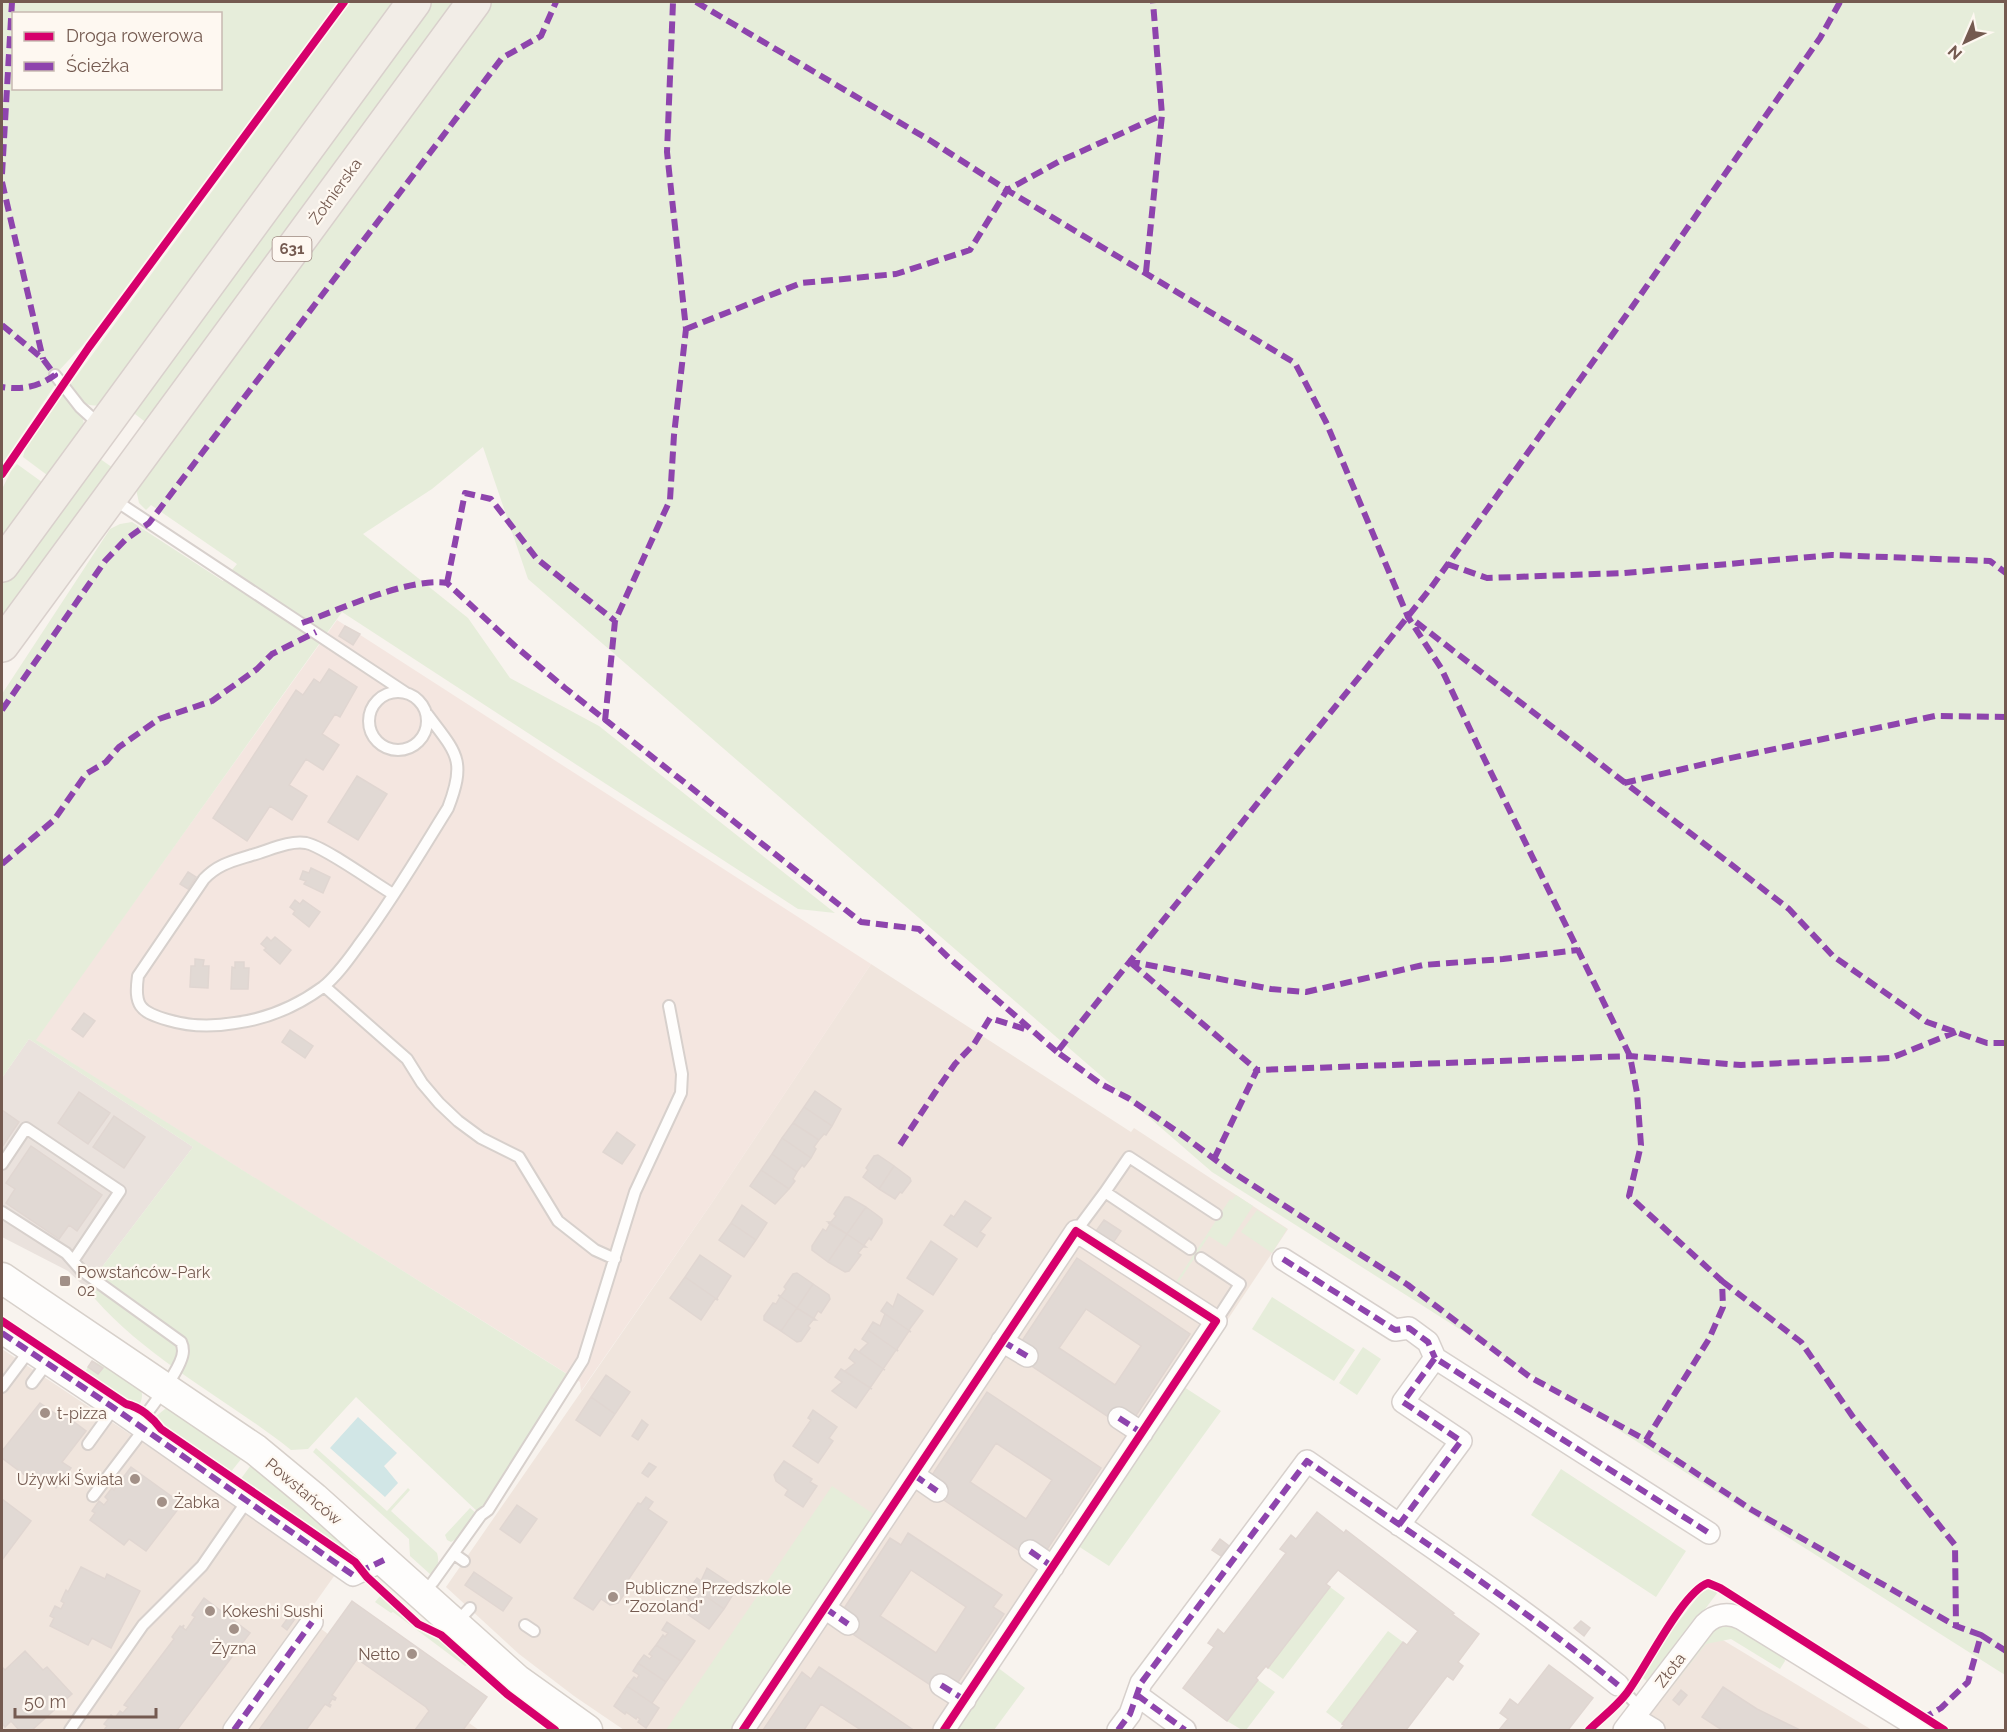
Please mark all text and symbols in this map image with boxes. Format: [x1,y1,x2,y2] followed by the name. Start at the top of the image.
[12,12,222,90] legend
[1935,12,1995,72] north arrow
[66,25,203,46] text: Droga rowerowa
[1944,41,1966,64] text: N
[66,54,129,76] text: Ścieżka
[304,154,366,228] street label: Żołnierska
[272,237,312,261] road number: 631
[77,1263,211,1300] place label: Powstańców-Park 02
[58,1274,72,1288] marker: Powstańców-Park 02
[57,1404,107,1423] place label: t-pizza
[38,1406,52,1420] marker: t-pizza
[262,1454,346,1529] street label: Powstańców
[17,1469,123,1489] place label: Używki Świata
[128,1472,142,1486] marker: Używki Świata
[174,1492,220,1512] place label: Żabka
[155,1495,169,1509] marker: Żabka
[625,1579,791,1616] place label: Publiczne Przedszkole "Zozoland"
[606,1590,620,1604] marker: Publiczne Przedszkole "Zozoland"
[222,1602,323,1621] place label: Kokeshi Sushi
[203,1604,217,1618] marker: Kokeshi Sushi
[227,1622,241,1636] marker: Żyzna
[212,1638,256,1658] place label: Żyzna
[358,1645,400,1664] place label: Netto
[405,1647,419,1661] marker: Netto
[1651,1649,1689,1691] street label: Złota
[15,1681,156,1719] scale bar
[24,1691,66,1712] text: 50 m

